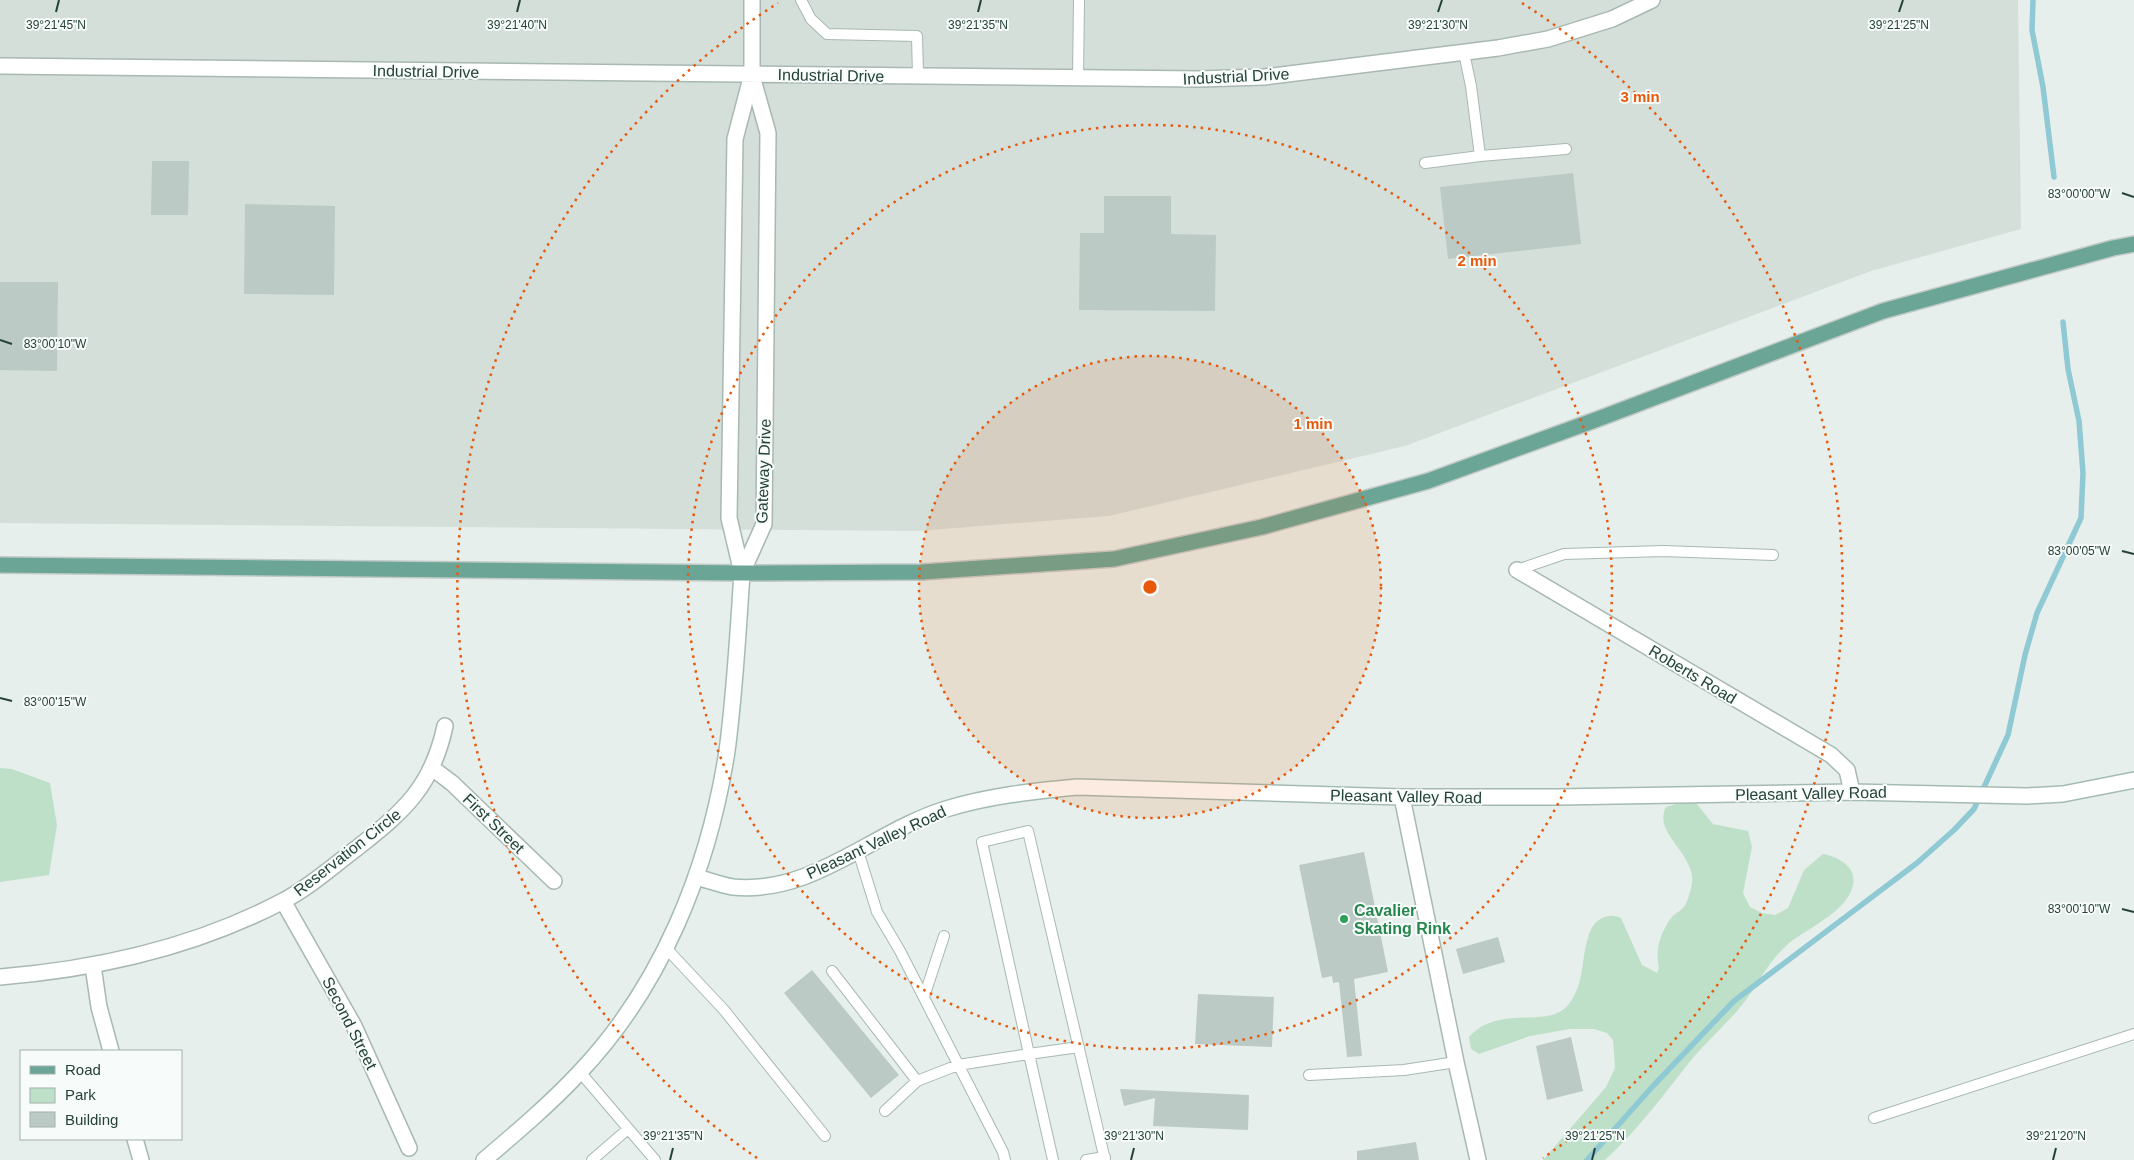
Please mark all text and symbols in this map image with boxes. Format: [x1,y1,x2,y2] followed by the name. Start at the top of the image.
[26,18,86,32] text: 39°21'45"N
[487,18,547,32] text: 39°21'40"N
[948,18,1008,32] text: 39°21'35"N
[1408,18,1468,32] text: 39°21'30"N
[1869,18,1929,32] text: 39°21'25"N
[372,62,480,81] street label: Industrial Drive
[1182,65,1290,88] street label: Industrial Drive
[777,66,885,85] street label: Industrial Drive
[1620,88,1660,105] text: 3 min
[2048,187,2111,201] text: 83°00'00"W
[1457,252,1497,269] text: 2 min
[24,337,87,351] text: 83°00'10"W
[1293,415,1333,432] text: 1 min
[753,418,774,524] street label: Gateway Drive
[2048,544,2111,558] text: 83°00'05"W
[1141,578,1159,596] centre of rings
[1646,642,1739,707] street label: Roberts Road
[24,695,87,709] text: 83°00'15"W
[1735,784,1887,803] street label: Pleasant Valley Road
[1330,787,1482,806] street label: Pleasant Valley Road
[460,790,528,857] street label: First Street
[804,803,949,882] street label: Pleasant Valley Road
[291,805,404,899] street label: Reservation Circle
[1354,902,1451,937] place label: Cavalier Skating Rink
[2048,902,2111,916] text: 83°00'10"W
[1338,913,1350,925] marker: Cavalier Skating Rink
[319,974,380,1073] street label: Second Street
[20,1050,182,1140] legend
[65,1061,101,1078] text: Road
[65,1086,96,1103] text: Park
[65,1111,118,1128] text: Building
[643,1129,703,1143] text: 39°21'35"N
[1104,1129,1164,1143] text: 39°21'30"N
[1565,1129,1625,1143] text: 39°21'25"N
[2026,1129,2086,1143] text: 39°21'20"N

